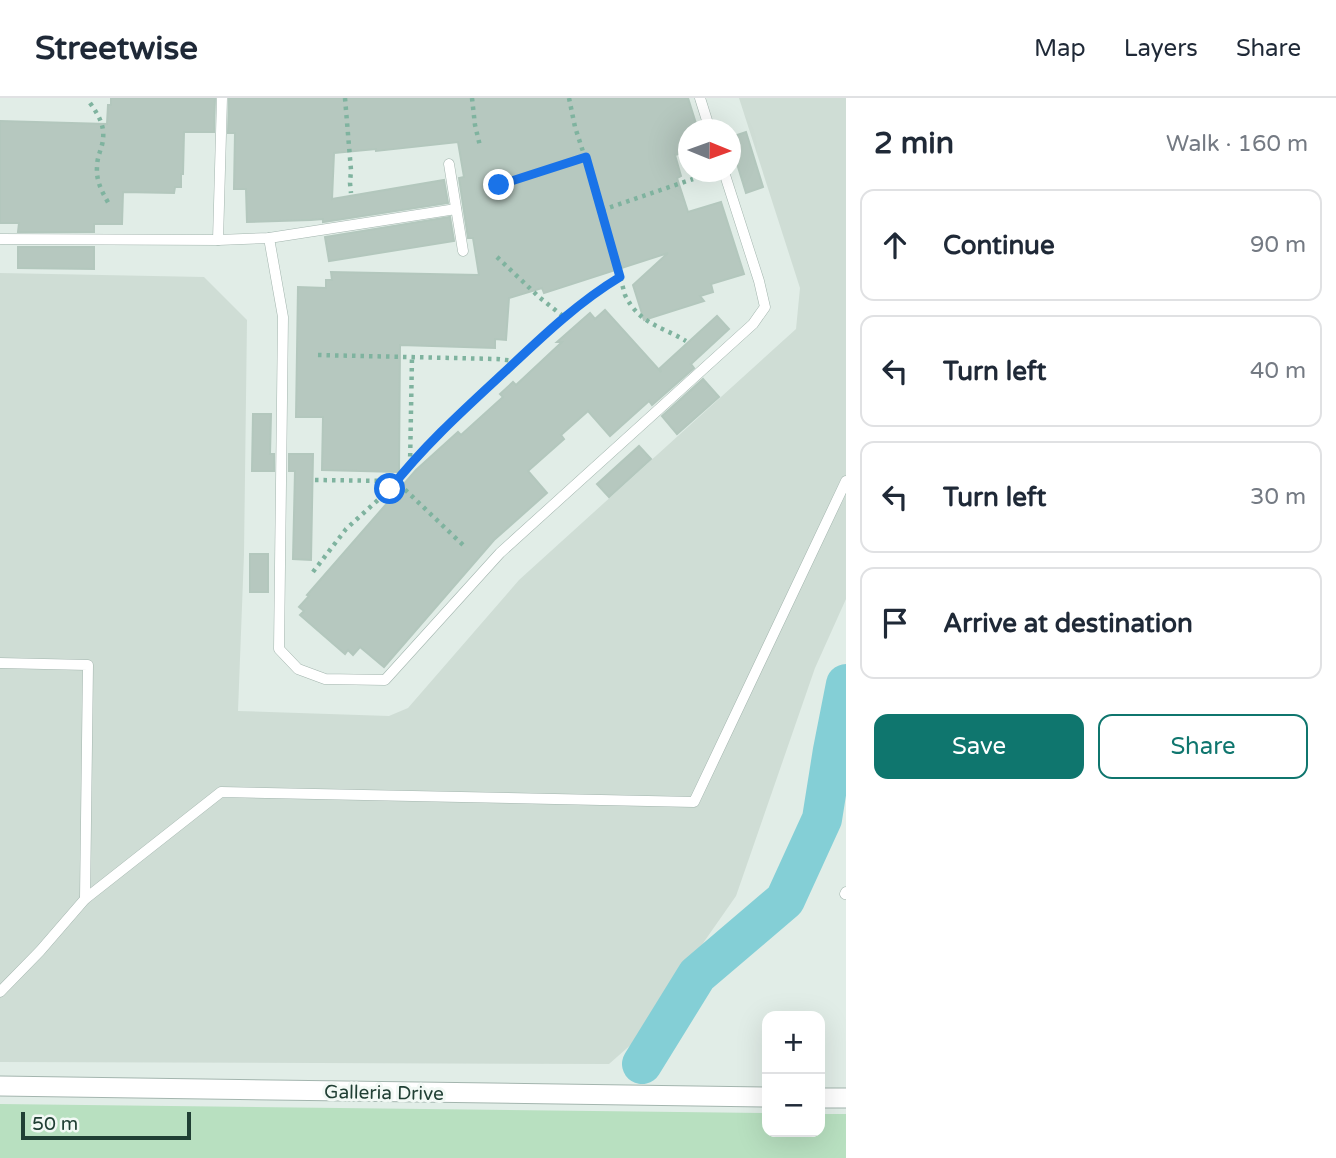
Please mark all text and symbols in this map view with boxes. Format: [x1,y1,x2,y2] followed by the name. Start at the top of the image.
[35,29,198,68] text: Streetwise
[1034,34,1086,63] text: Map
[1124,34,1198,63] text: Layers
[1236,34,1301,63] text: Share
[678,119,741,182] north arrow
[874,125,954,162] text: 2 min
[1166,130,1308,158] text: Walk · 160 m
[483,169,514,200] route end
[876,226,914,264] icon: ahead
[943,230,1055,261] text: Continue
[1250,231,1306,259] text: 90 m
[876,352,914,390] icon: left
[943,356,1046,387] text: Turn left
[1250,357,1306,385] text: 40 m
[374,473,405,504] route start
[876,478,914,516] icon: left
[943,482,1046,513] text: Turn left
[1250,483,1306,511] text: 30 m
[876,604,914,642] icon: arrive
[943,608,1193,639] text: Arrive at destination
[874,714,1084,779] button: Save
[1098,714,1308,779] button: Share
[762,1011,825,1137] map controls
[762,1011,825,1074] button: +
[762,1074,825,1137] button: −
[324,1081,444,1105] street label: Galleria Drive
[21,1109,191,1141] scale bar
[32,1113,78,1135] text: 50 m

